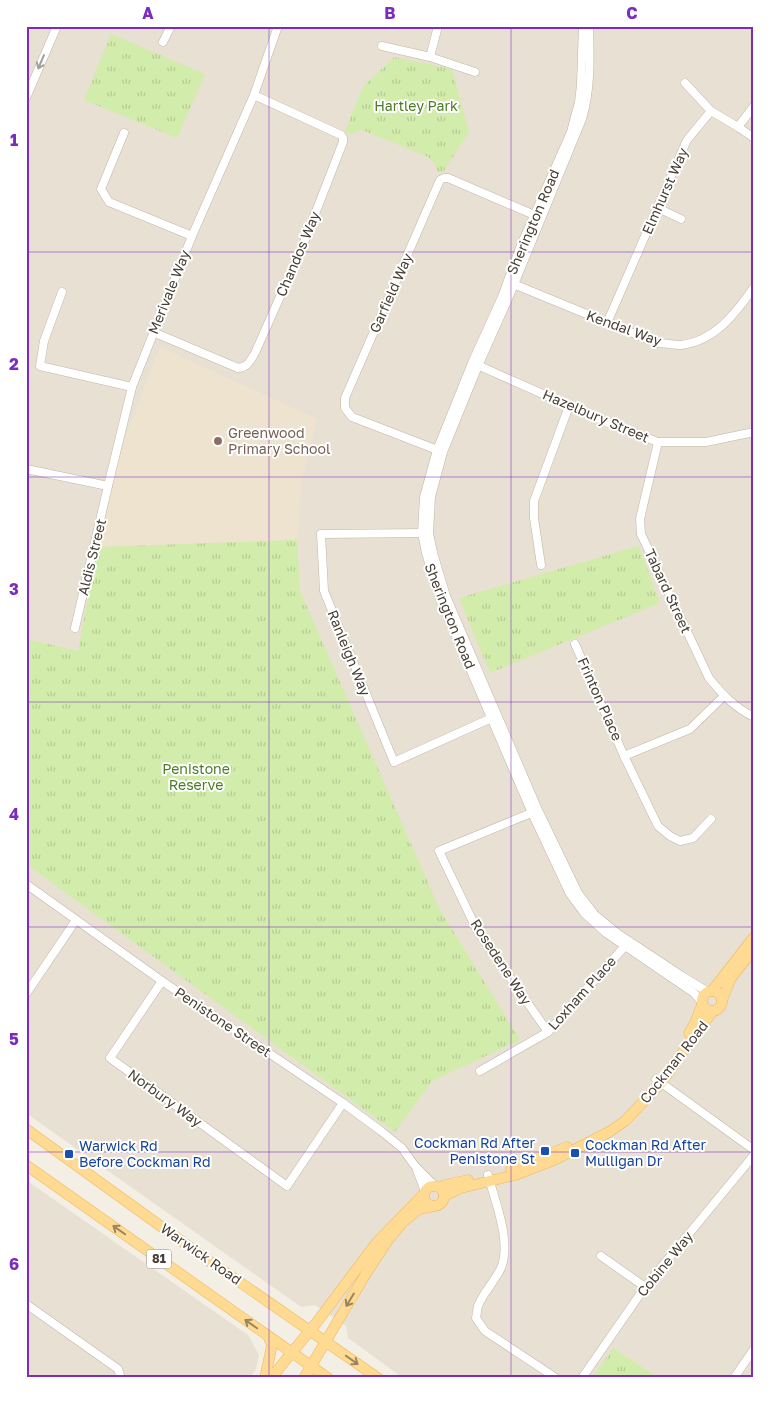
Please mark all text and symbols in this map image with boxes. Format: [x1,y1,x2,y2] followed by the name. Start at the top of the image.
[142,3,154,23] text: A
[384,3,396,23] text: B
[626,3,638,23] text: C
[36,54,46,69] one-way arrow
[374,97,458,114] park label: Hartley Park
[10,130,18,150] text: 1
[638,145,691,237] street label: Elmhurst Way
[503,167,562,277] street label: Sherington Road
[272,208,323,299] street label: Chandos Way
[144,247,193,336] street label: Merivale Way
[365,250,416,335] street label: Garfield Way
[584,306,664,349] street label: Kendal Way
[9,354,19,374] text: 2
[540,385,652,446] street label: Hazelbury Street
[228,424,330,457] place label: Greenwood Primary School
[212,435,224,447] marker: Greenwood Primary School
[74,517,109,597] street label: Aldis Street
[642,546,695,635] street label: Tabard Street
[422,560,479,671] street label: Sherington Road
[9,579,19,599] text: 3
[325,607,374,698] street label: Ranleigh Way
[575,654,626,743] street label: Frinton Place
[162,760,230,793] park label: Penistone Reserve
[9,804,19,824] text: 4
[467,916,535,1008] street label: Rosedene Way
[544,952,619,1033] street label: Loxham Place
[172,983,275,1060] street label: Penistone Street
[636,1017,711,1106] street label: Cockman Road
[9,1029,19,1049] text: 5
[125,1065,206,1130] street label: Norbury Way
[414,1134,536,1167] place label: Cockman Rd After Penistone St
[585,1136,706,1169] place label: Cockman Rd After Mulligan Dr
[79,1137,211,1170] place label: Warwick Rd Before Cockman Rd
[539,1145,551,1157] marker: Cockman Rd After Penistone St
[569,1147,581,1159] marker: Cockman Rd After Mulligan Dr
[63,1148,75,1160] marker: Warwick Rd Before Cockman Rd
[158,1219,245,1288] street label: Warwick Road
[112,1225,126,1235] one-way arrow
[633,1228,696,1300] street label: Cobine Way
[146,1250,172,1268] road number: 81
[9,1254,19,1274] text: 6
[345,1293,356,1307] one-way arrow
[244,1319,258,1329] one-way arrow
[345,1355,359,1365] one-way arrow

